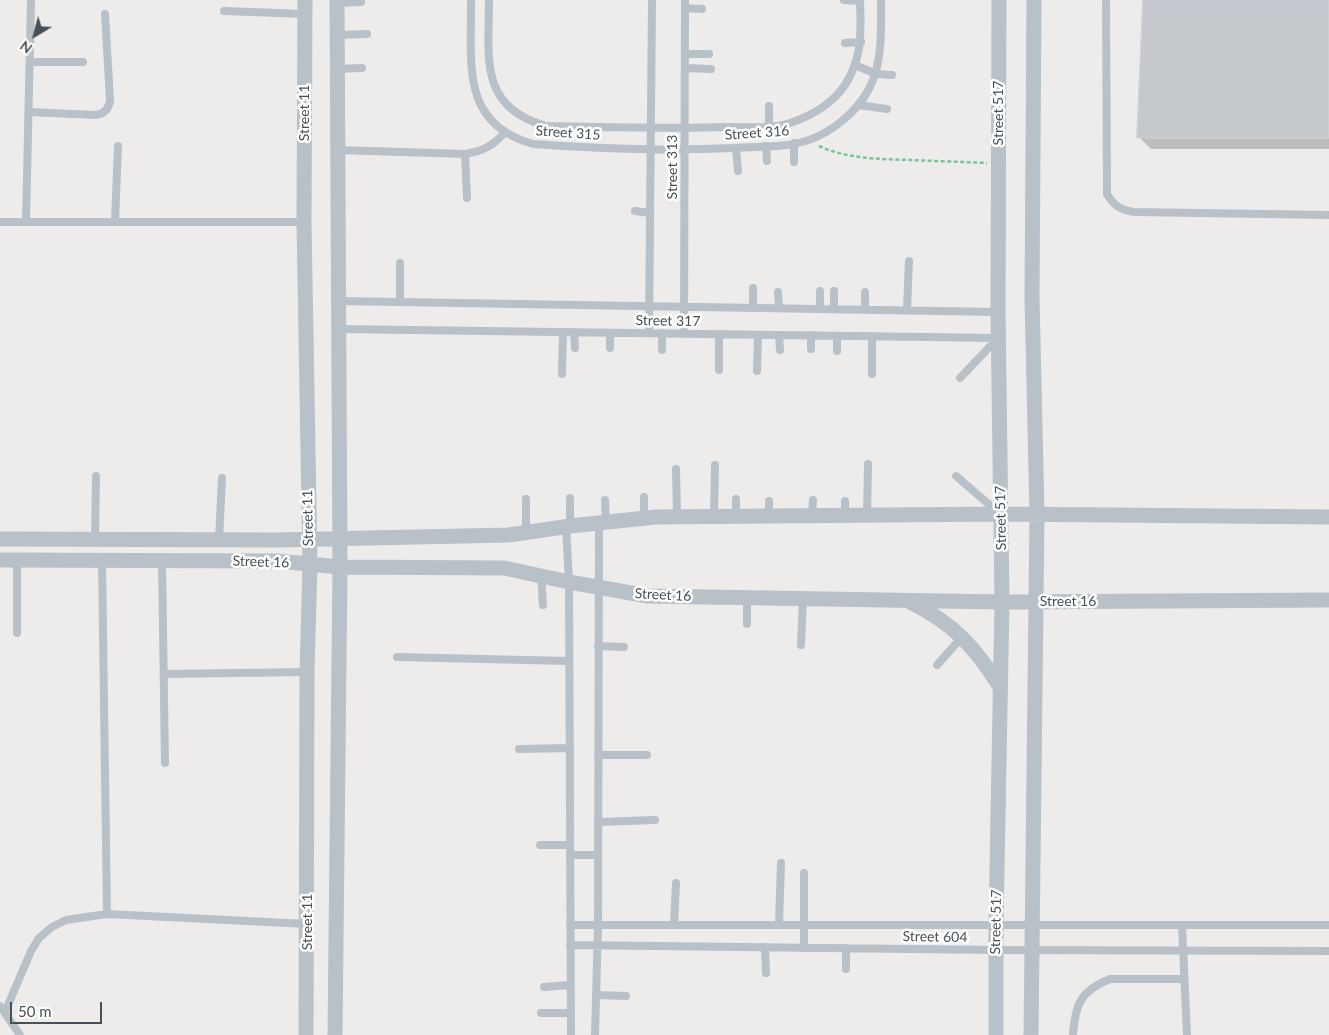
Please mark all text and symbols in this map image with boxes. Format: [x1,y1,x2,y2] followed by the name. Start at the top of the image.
[10,10,60,60] north arrow
[16,37,35,57] text: N
[990,81,1006,145] street label: Street 517
[296,85,312,141] street label: Street 11
[535,122,601,144] street label: Street 315
[724,122,790,144] street label: Street 316
[664,135,680,199] street label: Street 313
[635,312,701,330] street label: Street 317
[992,485,1010,551] street label: Street 517
[299,490,317,546] street label: Street 11
[232,553,290,571] street label: Street 16
[634,585,692,605] street label: Street 16
[1040,593,1096,609] street label: Street 16
[987,889,1005,955] street label: Street 517
[299,894,315,950] street label: Street 11
[902,928,968,946] street label: Street 604
[12,992,105,1024] scale bar
[18,1002,52,1020] text: 50 m

